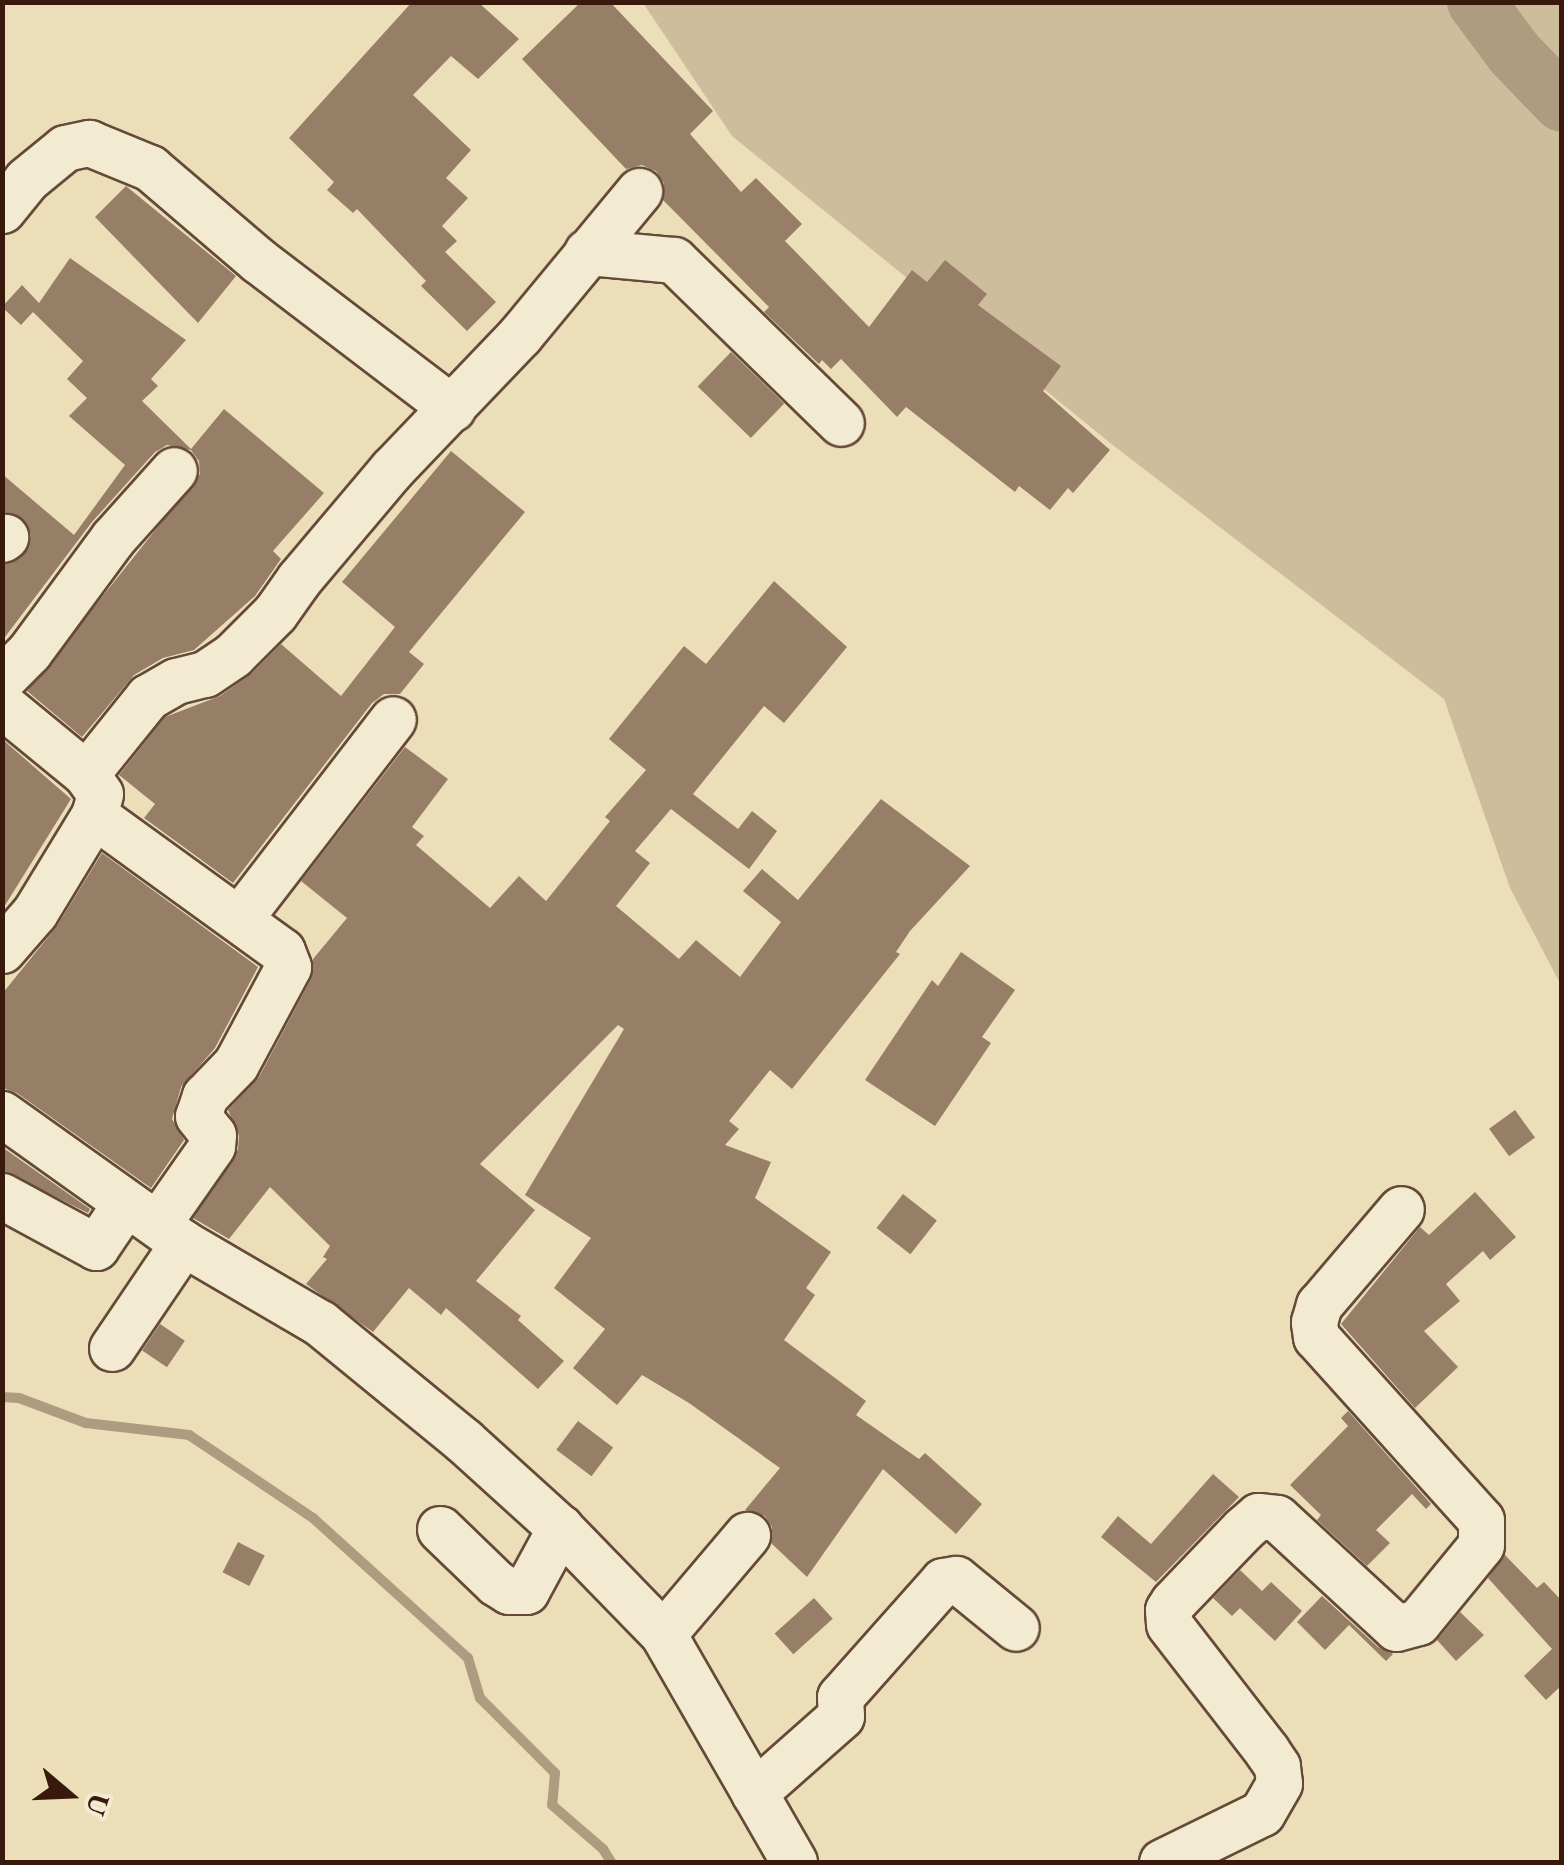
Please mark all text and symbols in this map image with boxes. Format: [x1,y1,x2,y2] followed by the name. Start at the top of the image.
[20,1745,120,1845] north arrow
[78,1789,119,1820] text: U

